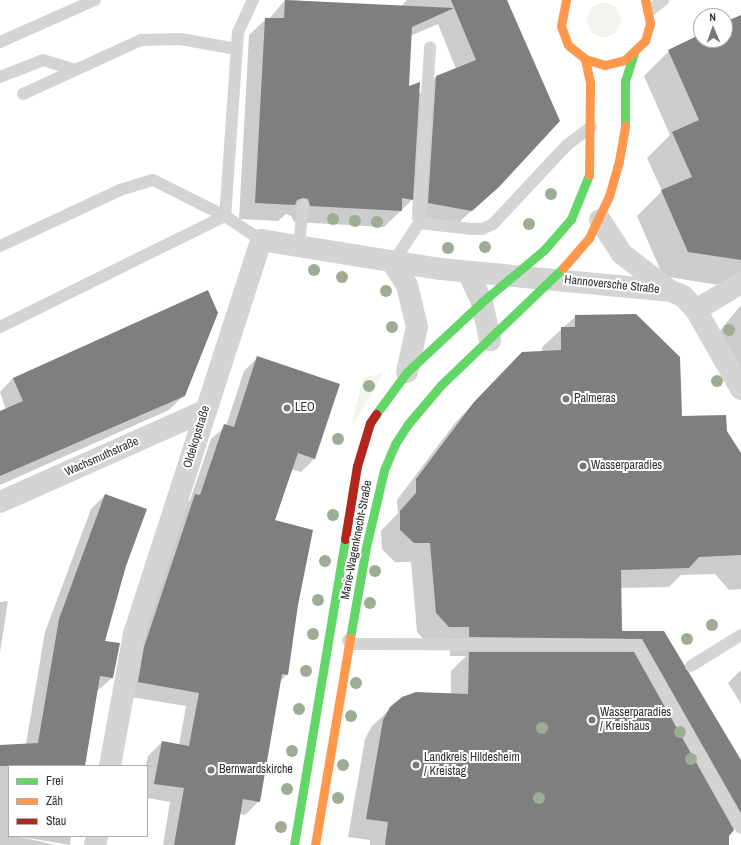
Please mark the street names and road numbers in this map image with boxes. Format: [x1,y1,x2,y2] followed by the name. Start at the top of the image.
[564,273,660,297] street label: Hannoversche Straße
[181,404,213,470] street label: Oldekopstraße
[63,434,141,480] street label: Wachsmuthstraße
[338,479,376,601] street label: Marie-Wagenknecht-Straße

